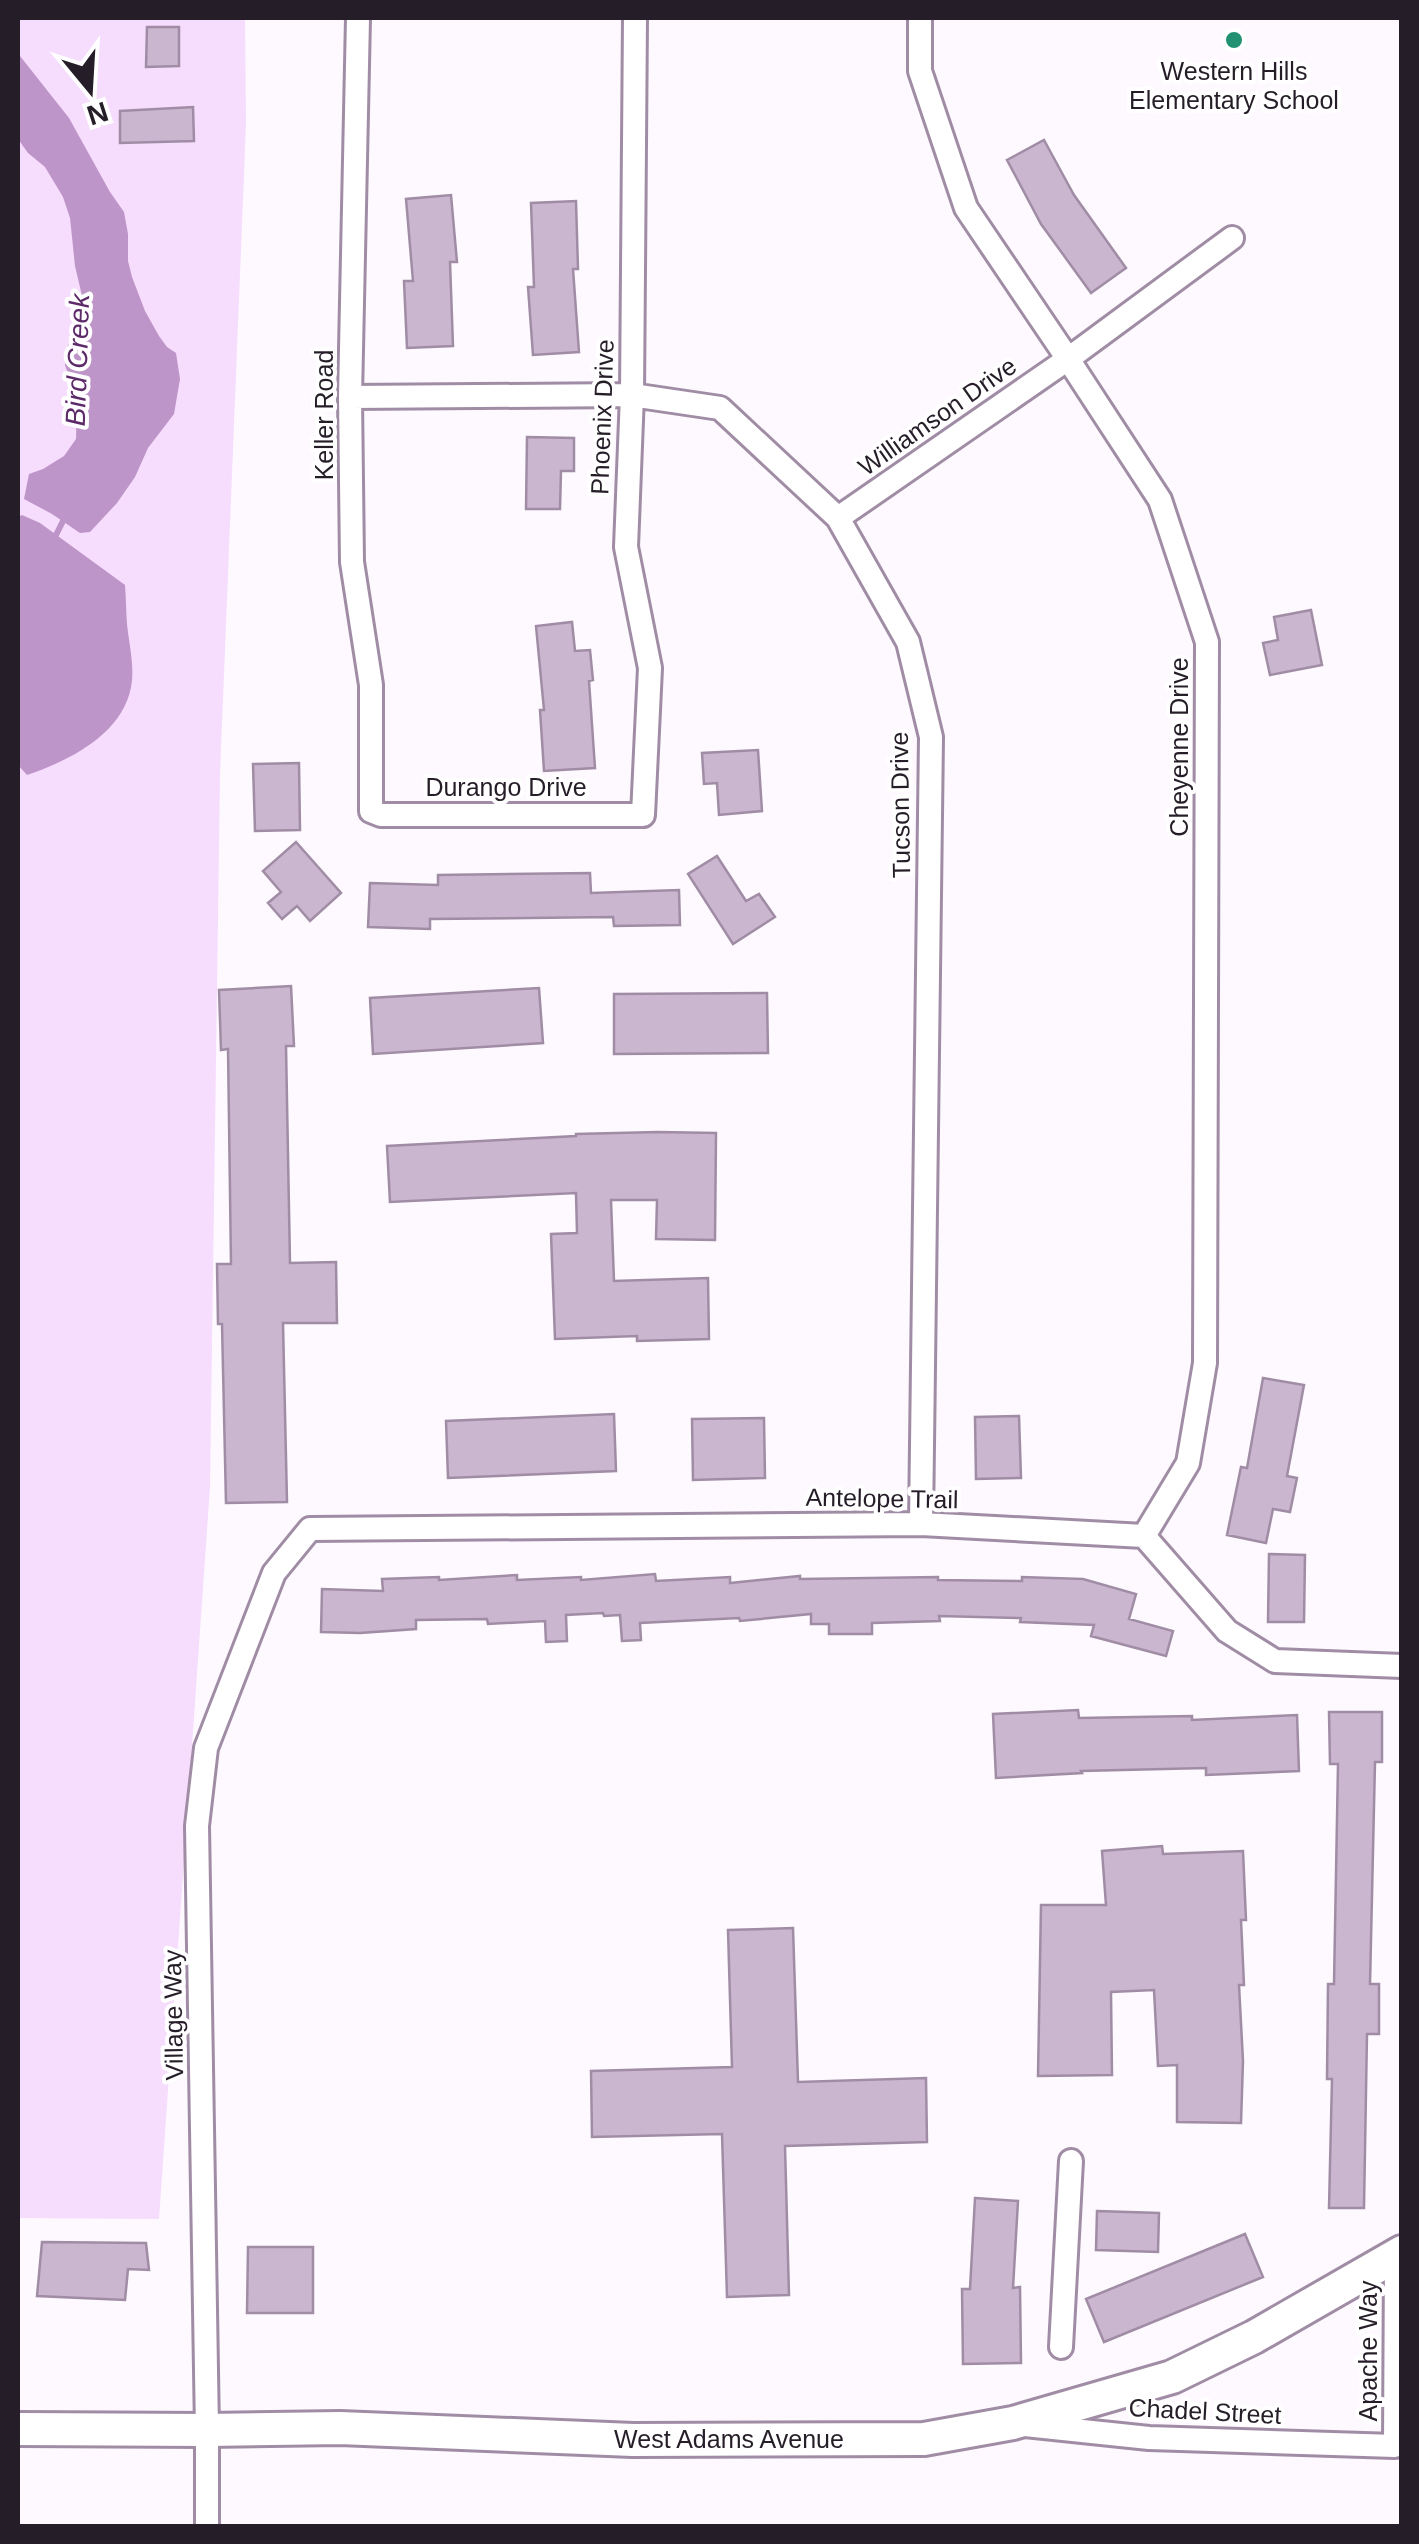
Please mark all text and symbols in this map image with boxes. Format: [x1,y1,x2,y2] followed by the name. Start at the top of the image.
[1223,29,1245,51] marker: Western Hills Elementary School
[40,40,140,140] north arrow
[1129,57,1339,114] place label: Western Hills Elementary School
[83,95,112,131] text: N
[60,291,95,427] water label: Bird Creek
[585,339,619,495] street label: Phoenix Drive
[310,350,338,480] street label: Keller Road
[853,351,1021,481] street label: Williamson Drive
[1165,657,1193,837] street label: Cheyenne Drive
[885,732,915,878] street label: Tucson Drive
[425,773,587,801] street label: Durango Drive
[805,1483,959,1513] street label: Antelope Trail
[158,1949,188,2081] street label: Village Way
[1354,2280,1382,2421] street label: Apache Way
[1128,2393,1282,2429] street label: Chadel Street
[614,2425,844,2453] street label: West Adams Avenue

